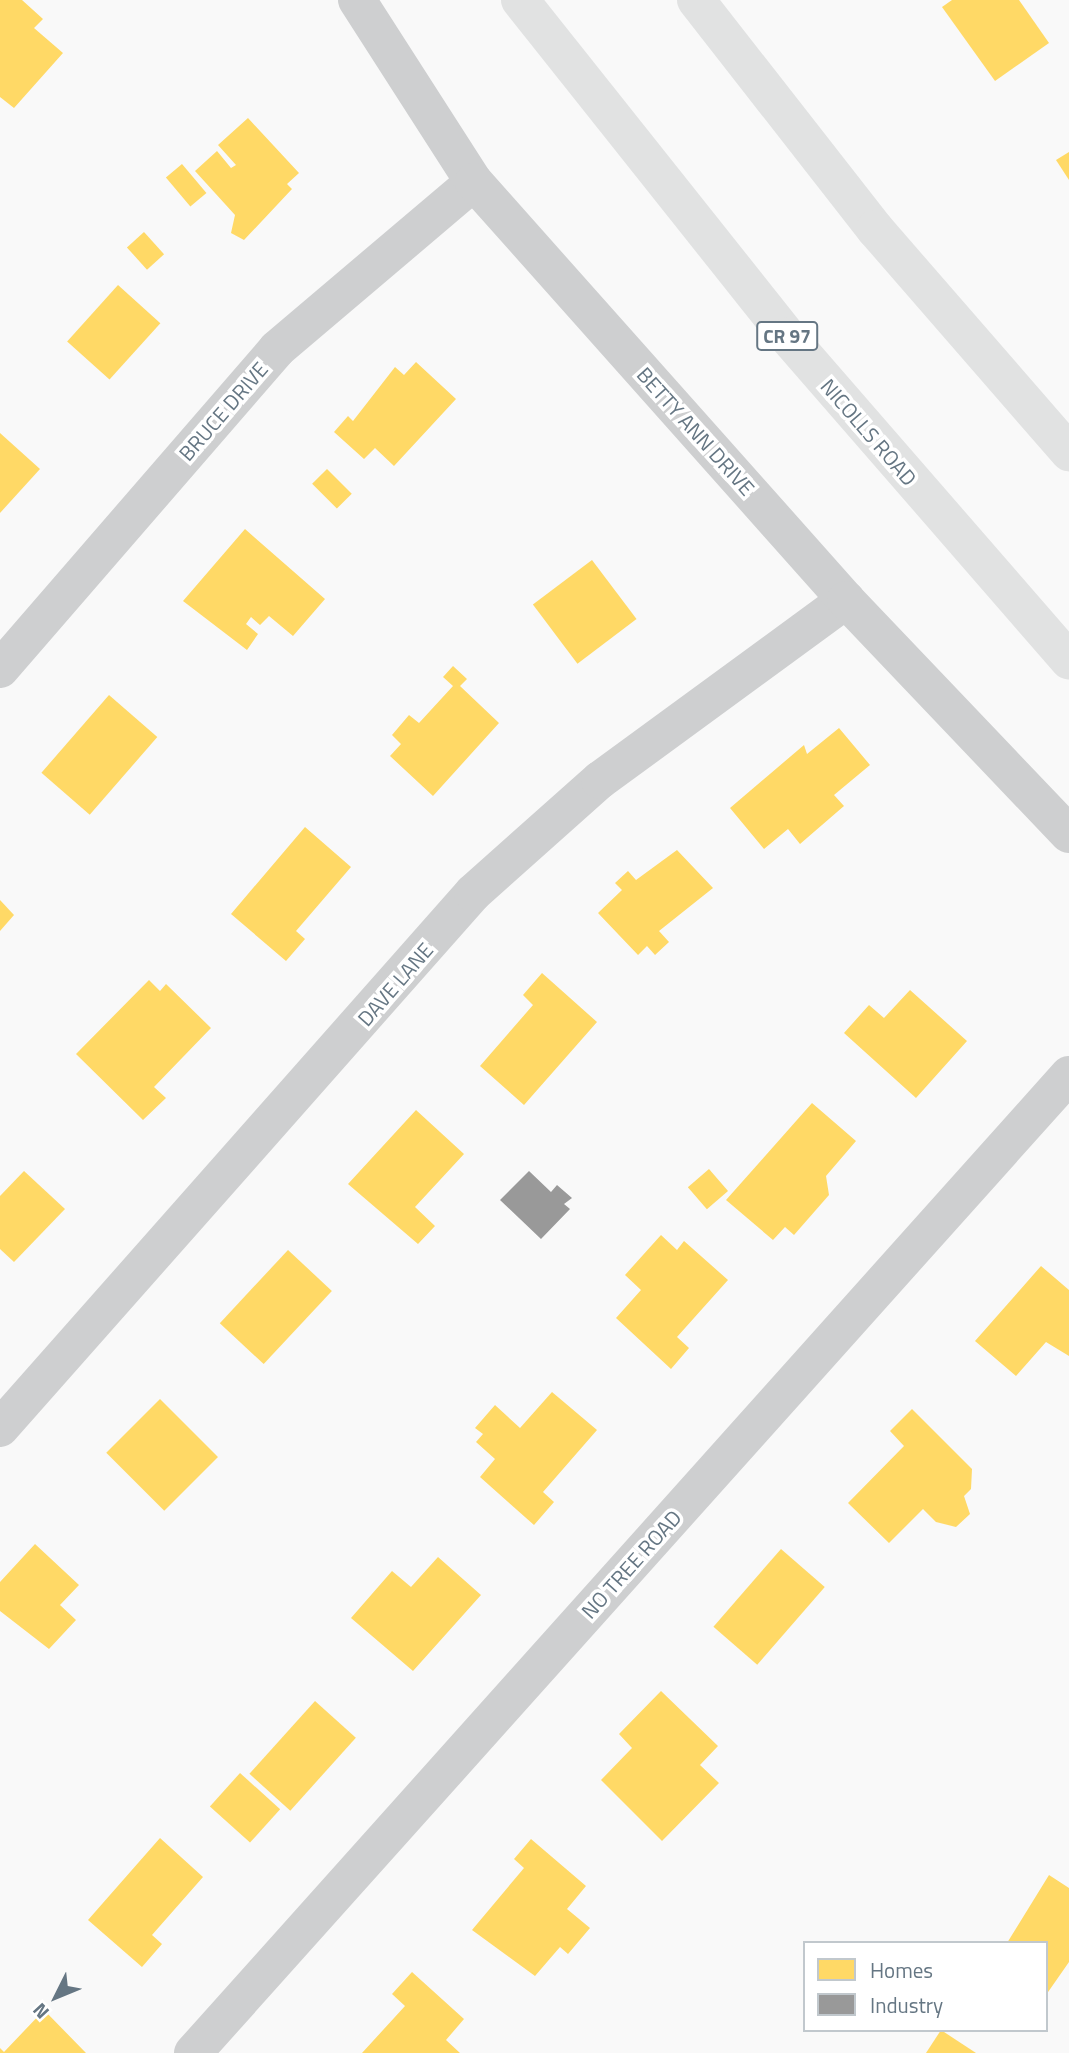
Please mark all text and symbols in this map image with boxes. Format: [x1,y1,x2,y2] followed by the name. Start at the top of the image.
[756,320,818,352] road number: CR 97
[173,356,273,466] street label: BRUCE DRIVE
[632,362,760,500] street label: BETTY ANN DRIVE
[816,373,922,491] street label: NICOLLS ROAD
[352,937,438,1031] street label: DAVE LANE
[576,1505,686,1623] street label: NO TREE ROAD
[803,1941,1048,2032] legend
[870,1954,933,1986] text: Homes
[21,1962,91,2032] north arrow
[870,1989,943,2021] text: Industry
[25,1997,55,2026] text: N

